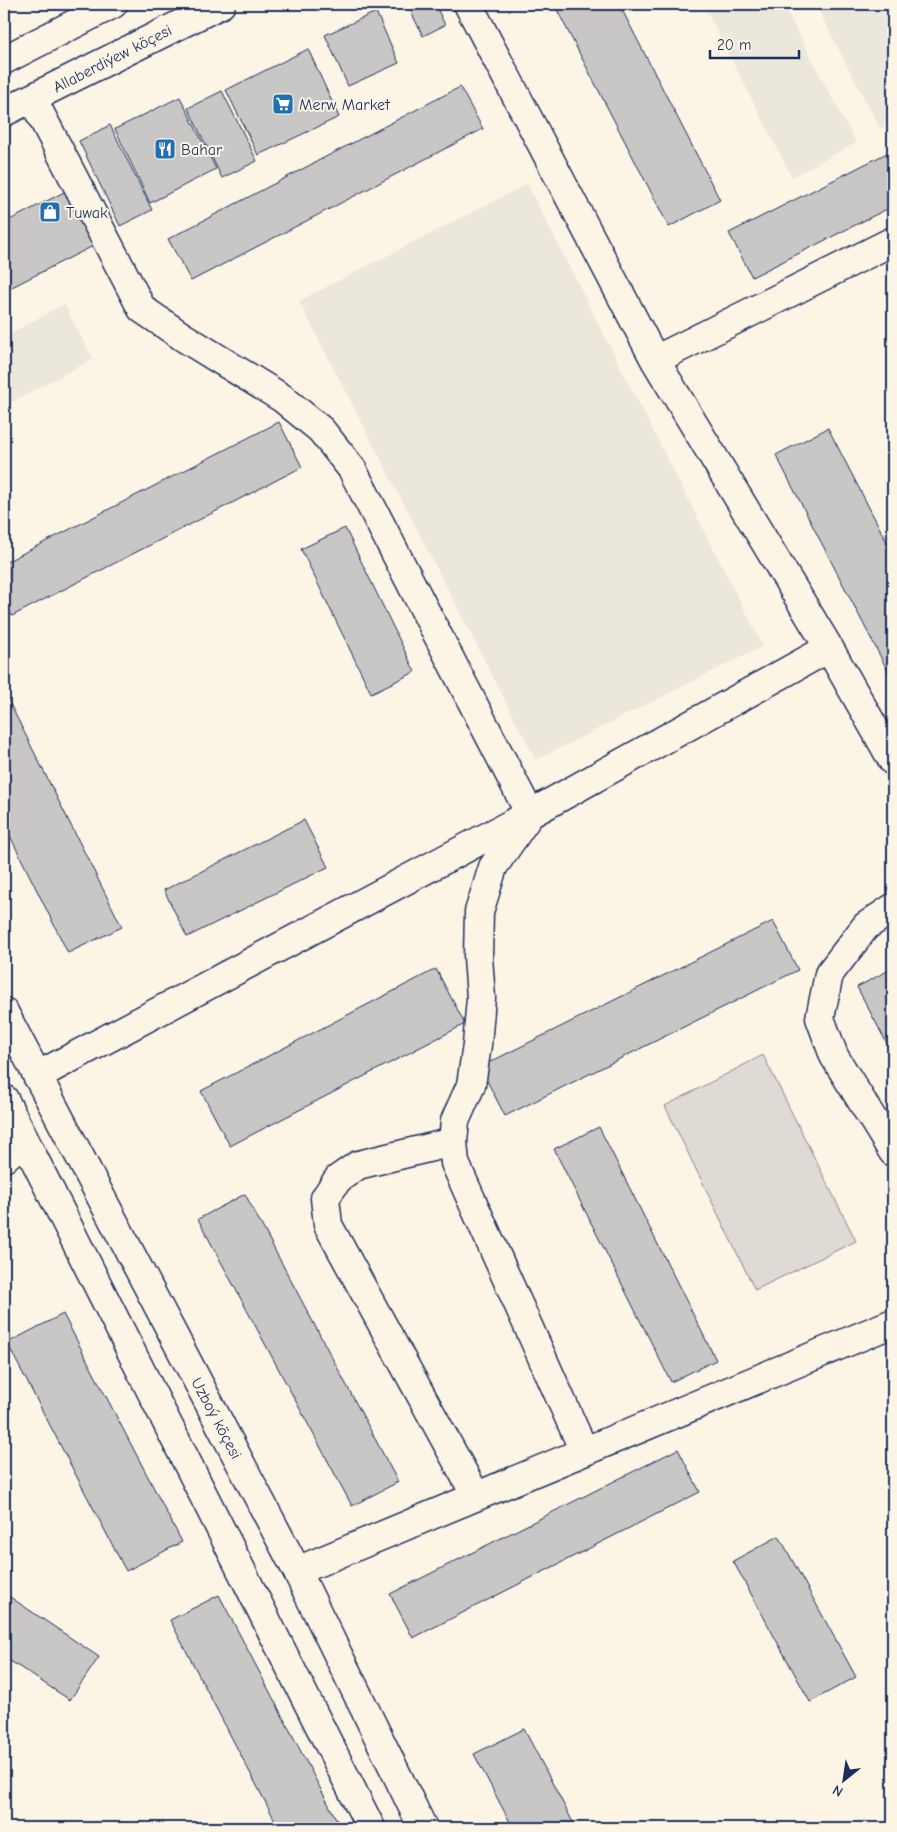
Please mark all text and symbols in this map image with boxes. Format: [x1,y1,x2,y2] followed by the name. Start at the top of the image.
[50,21,175,97] street label: Allaberdiýew köçesi
[710,28,798,60] scale bar
[717,36,751,54] text: 20 m
[271,92,295,116] supermarket icon: Merw Market
[299,96,390,114] place label: Merw Market
[153,137,177,161] restaurant icon: Bahar
[181,141,223,159] place label: Bahar
[38,200,62,224] shop icon: Tuwak
[66,204,108,222] place label: Tuwak
[187,1375,245,1462] street label: Uzboý köçesi
[820,1754,870,1804] north arrow
[830,1781,846,1800] text: N

